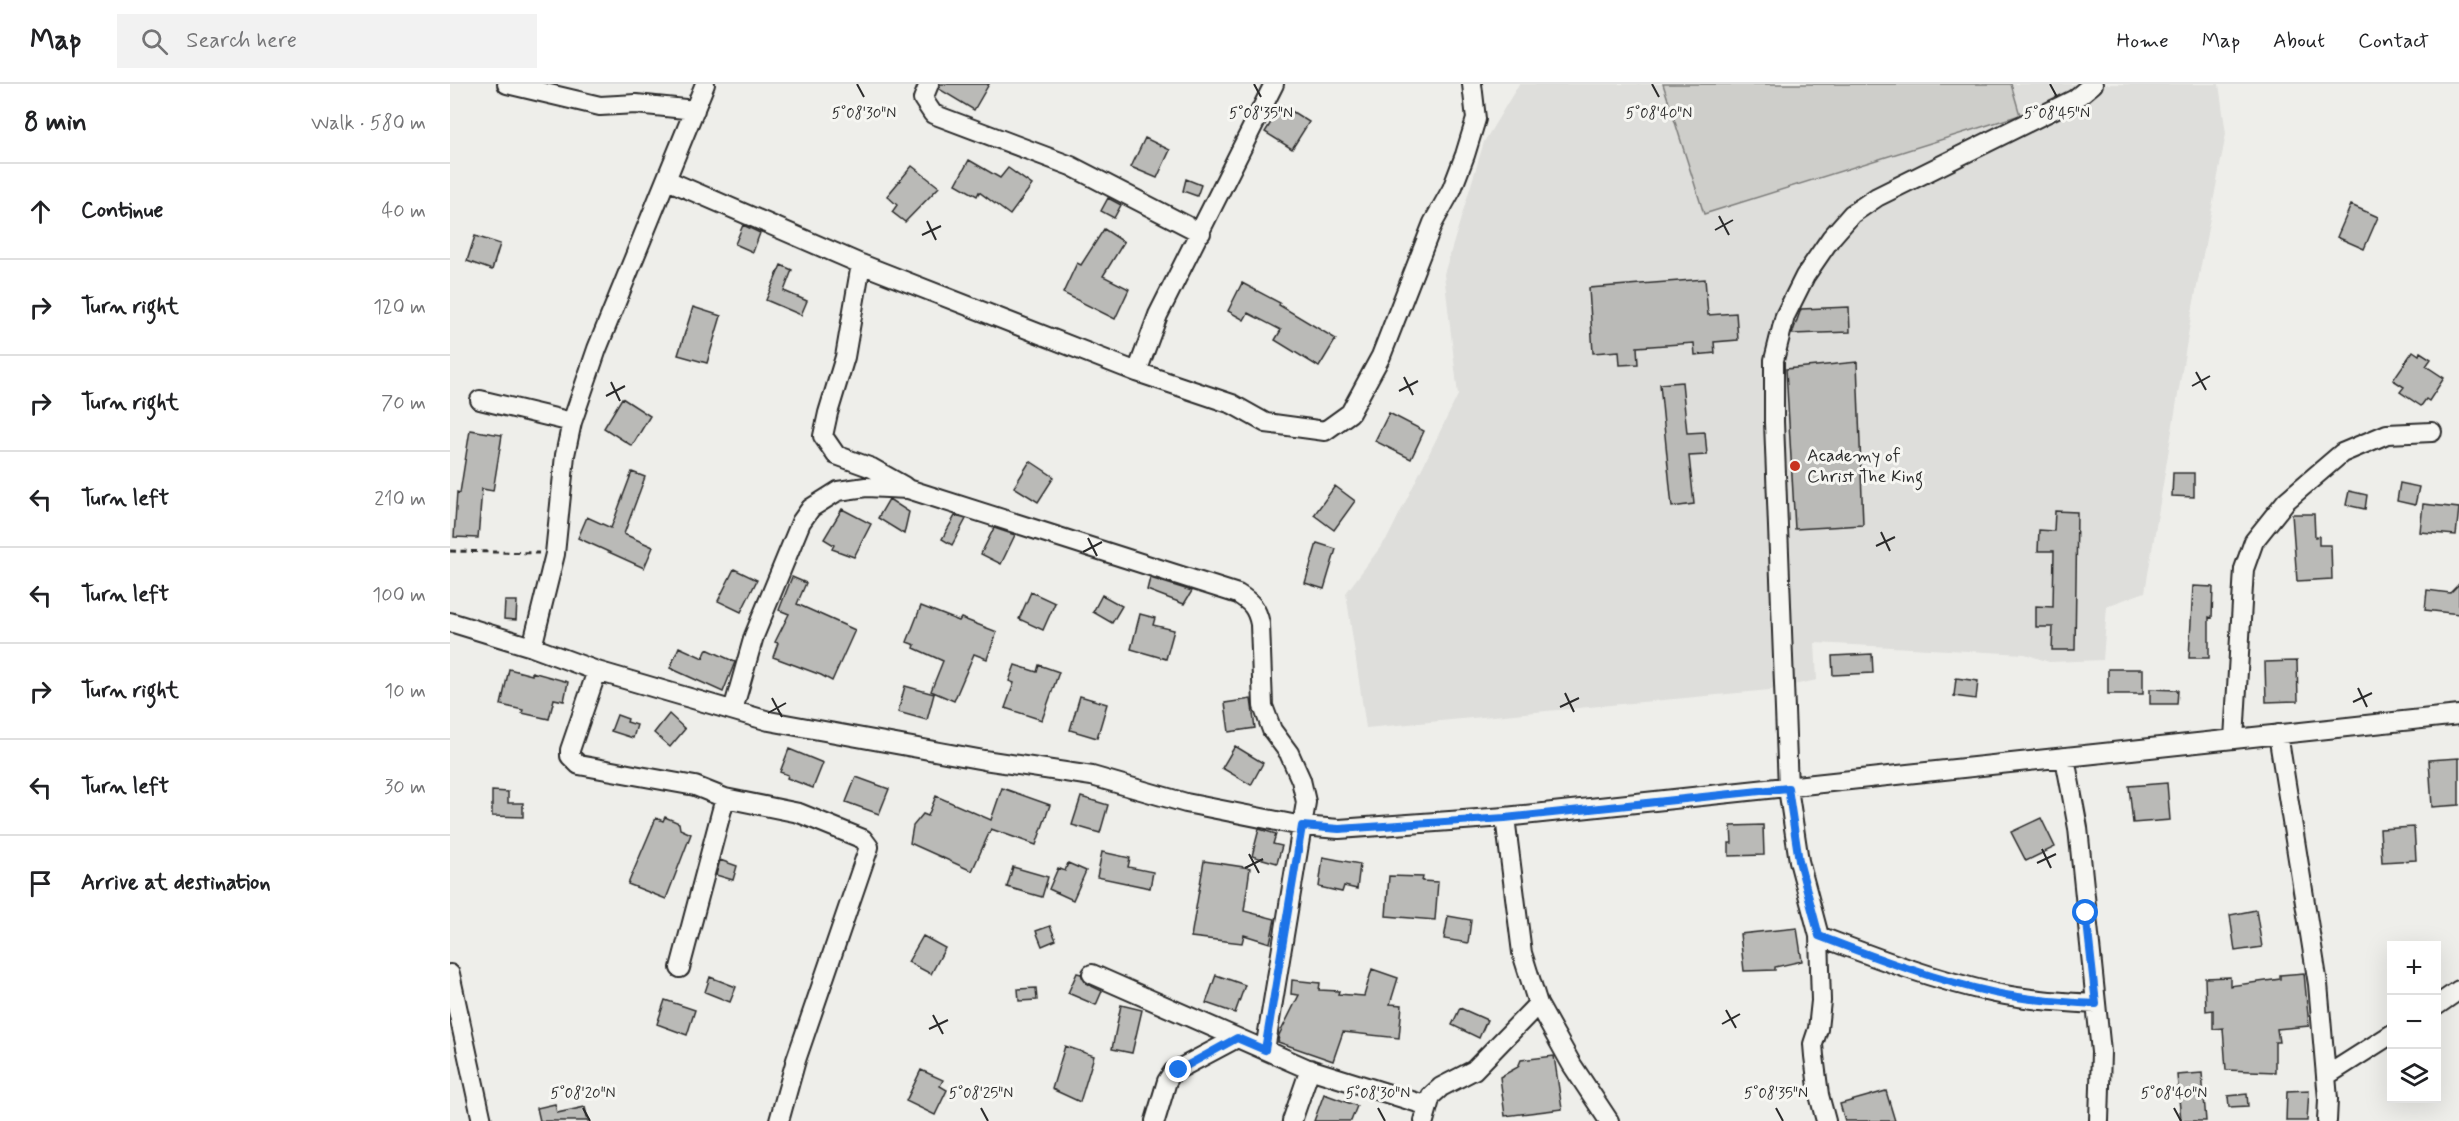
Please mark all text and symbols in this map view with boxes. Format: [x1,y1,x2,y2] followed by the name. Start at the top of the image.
[117,14,537,68] search box
[30,23,81,60] text: Map
[138,25,171,58] icon: search
[186,27,297,55] text: Search here
[2117,27,2169,55] text: Home
[2202,27,2240,55] text: Map
[2273,27,2325,55] text: About
[2358,27,2429,55] text: Contact
[832,104,896,124] text: 5°08'30"N
[1229,104,1293,124] text: 5°08'35"N
[1626,104,1692,124] text: 5°08'40"N
[2024,104,2090,124] text: 5°08'45"N
[24,106,87,140] text: 8 min
[311,110,426,137] text: Walk · 580 m
[24,195,57,228] icon: ahead
[81,197,163,225] text: Continue
[382,198,426,225] text: 40 m
[24,291,57,324] icon: right
[81,293,179,321] text: Turn right
[373,294,426,321] text: 120 m
[24,387,57,420] icon: right
[81,389,179,417] text: Turn right
[381,390,426,417] text: 70 m
[1807,444,1923,491] place label: Academy of Christ The King
[1788,459,1802,473] marker: Academy of Christ The King
[24,483,57,516] icon: left
[81,485,169,513] text: Turn left
[374,486,426,513] text: 210 m
[24,579,57,612] icon: left
[81,581,169,609] text: Turn left
[372,582,426,609] text: 100 m
[24,675,57,708] icon: right
[81,677,179,705] text: Turn right
[384,678,426,705] text: 10 m
[24,771,57,804] icon: left
[81,773,169,801] text: Turn left
[384,774,426,801] text: 30 m
[24,867,57,900] icon: arrive
[81,869,271,897] text: Arrive at destination
[2072,899,2098,925] route start
[2387,941,2441,1103] map controls
[2387,941,2441,995] button: +
[2387,995,2441,1049] button: −
[2387,1049,2441,1103] button: layers
[1165,1056,1191,1082] route end
[550,1084,616,1104] text: 5°08'20"N
[949,1084,1013,1104] text: 5°08'25"N
[1346,1084,1410,1104] text: 5°08'30"N
[1744,1084,1808,1104] text: 5°08'35"N
[2141,1084,2207,1104] text: 5°08'40"N

